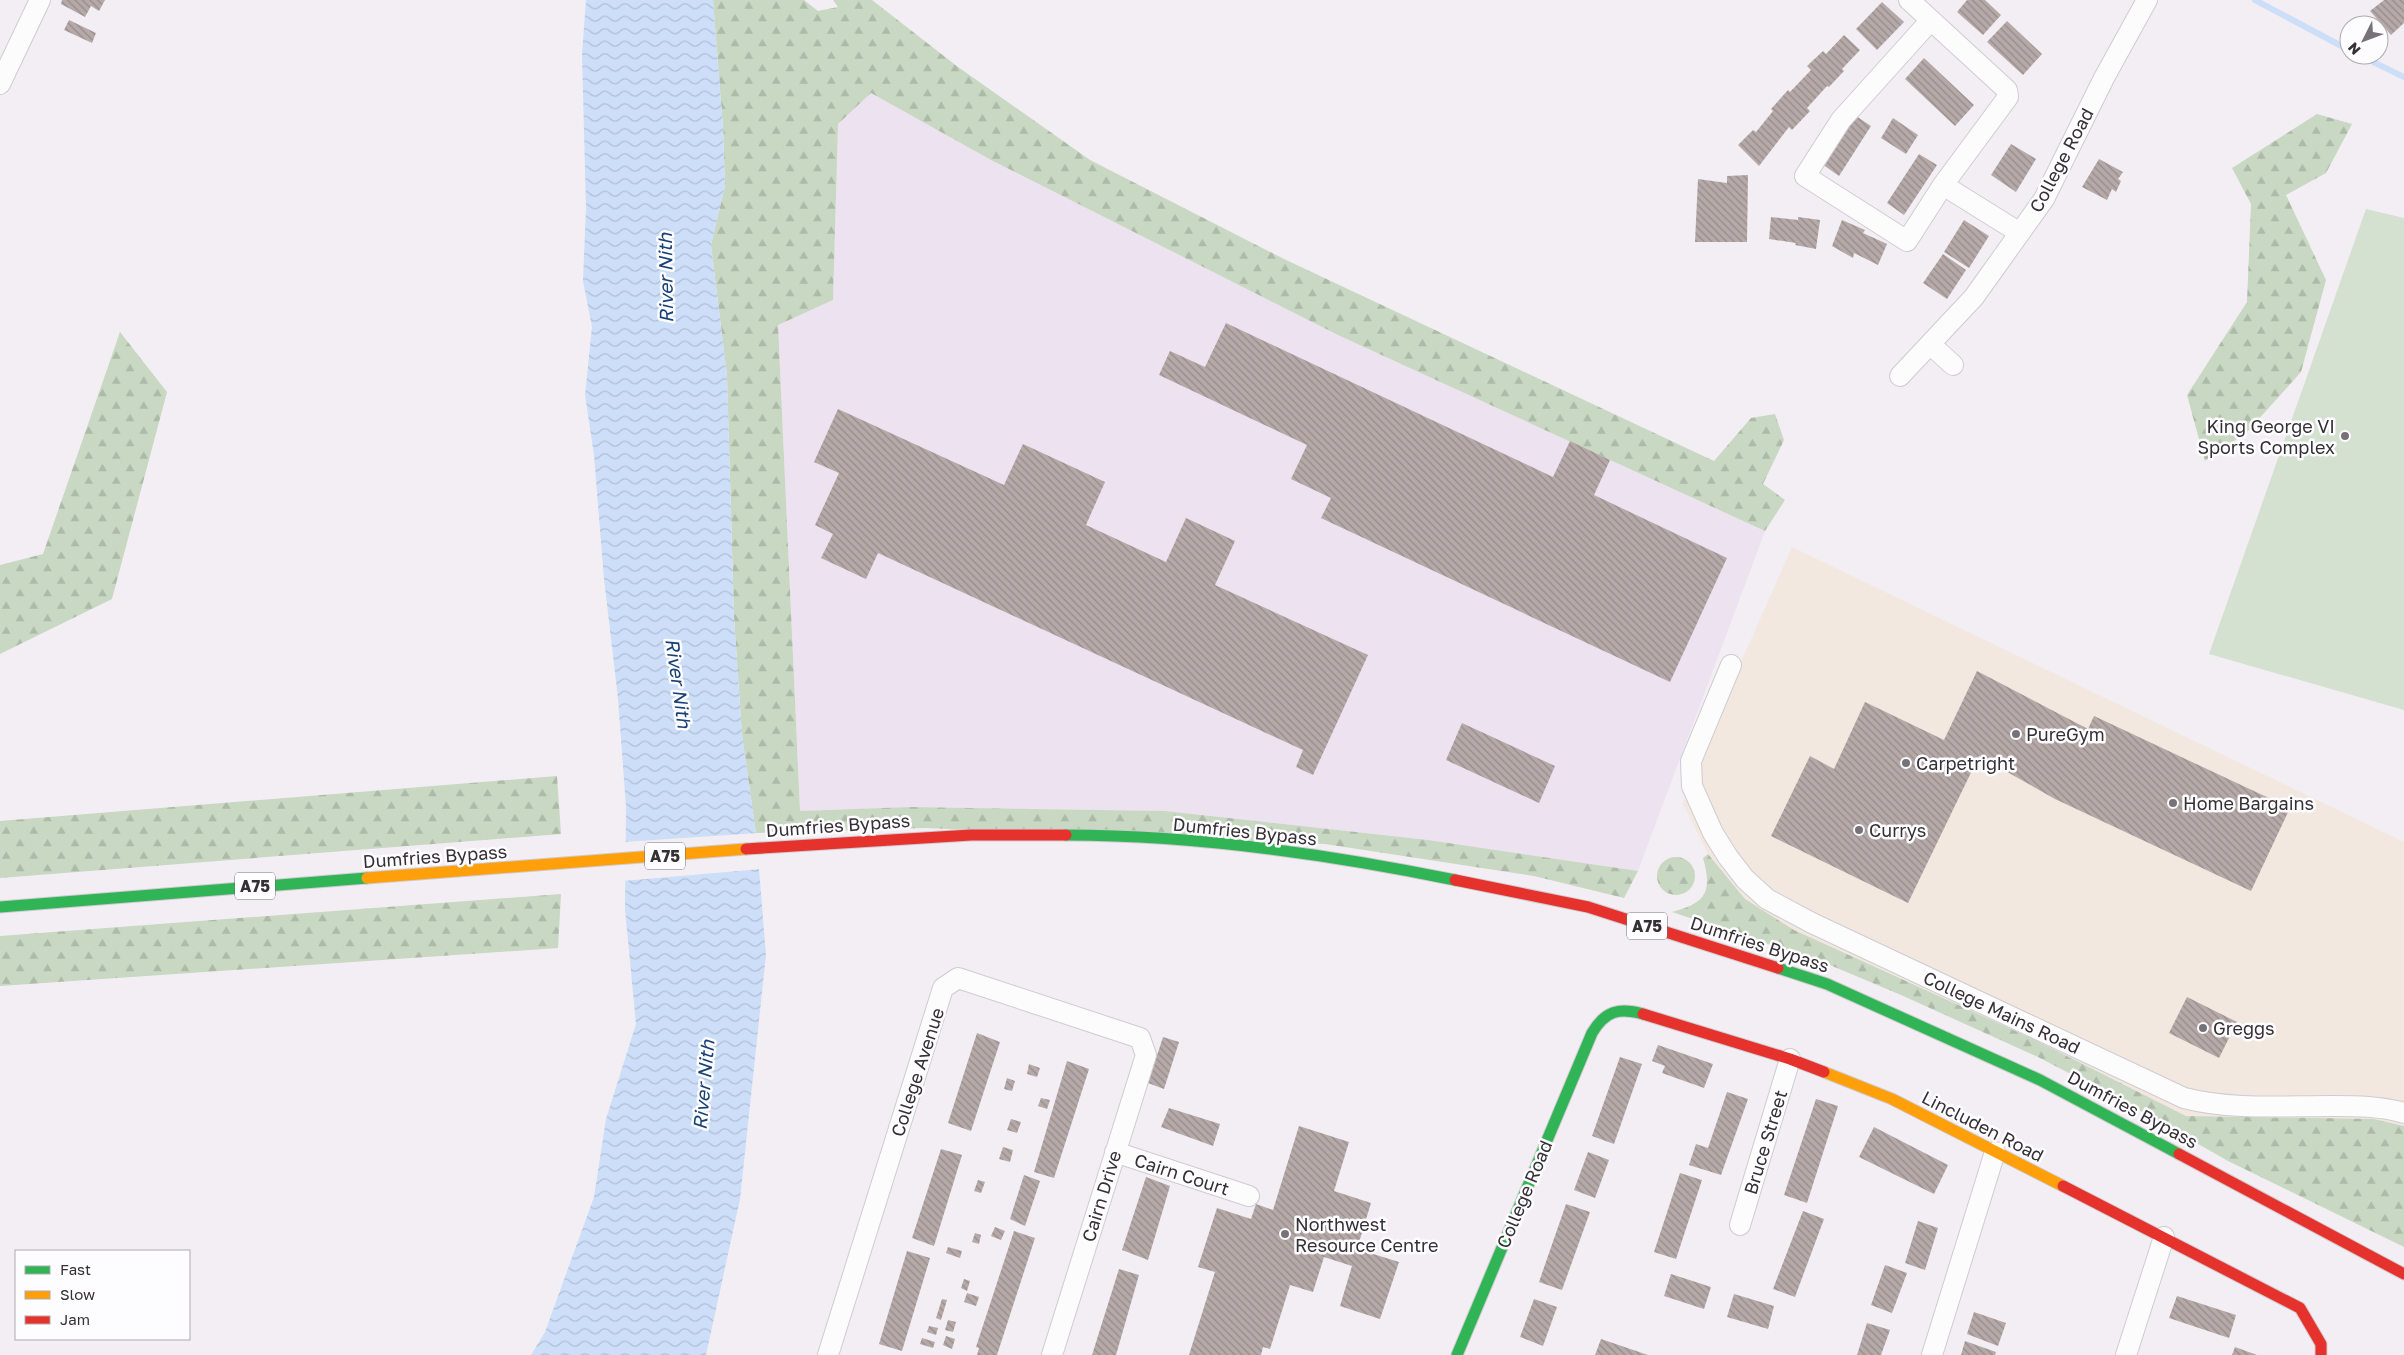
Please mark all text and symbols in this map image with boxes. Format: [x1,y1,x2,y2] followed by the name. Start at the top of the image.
[2339,15,2389,65] north arrow
[2344,39,2364,59] text: N
[2024,104,2098,216] street label: College Road
[653,231,677,323] water label: River Nith
[2197,415,2335,458] place label: King George VI Sports Complex
[2339,430,2351,442] marker: King George VI Sports Complex
[661,637,697,731] water label: River Nith
[2026,723,2105,745] place label: PureGym
[2010,728,2022,740] marker: PureGym
[1916,752,2015,774] place label: Carpetright
[1900,757,1912,769] marker: Carpetright
[2183,792,2314,814] place label: Home Bargains
[2167,797,2179,809] marker: Home Bargains
[765,809,911,841] street label: Dumfries Bypass
[1172,813,1318,849] street label: Dumfries Bypass
[1869,819,1926,841] place label: Currys
[1853,824,1865,836] marker: Currys
[362,840,508,872] street label: Dumfries Bypass
[645,842,685,869] road number: A75
[235,872,275,899] road number: A75
[1688,911,1832,977] street label: Dumfries Bypass
[1627,912,1667,939] road number: A75
[1920,966,2084,1058] street label: College Mains Road
[886,1005,948,1139] street label: College Avenue
[2213,1017,2275,1039] place label: Greggs
[2197,1022,2209,1034] marker: Greggs
[688,1038,719,1131] water label: River Nith
[2064,1065,2202,1153] street label: Dumfries Bypass
[1918,1086,2048,1166] street label: Lincluden Road
[1739,1087,1791,1197] street label: Bruce Street
[1491,1137,1557,1251] street label: College Road
[1077,1148,1125,1244] street label: Cairn Drive
[1132,1148,1232,1200] street label: Cairn Court
[1295,1213,1438,1256] place label: Northwest Resource Centre
[1279,1228,1291,1240] marker: Northwest Resource Centre
[15,1250,190,1340] legend
[60,1260,91,1278] text: Fast
[60,1285,95,1303] text: Slow
[60,1310,90,1328] text: Jam

